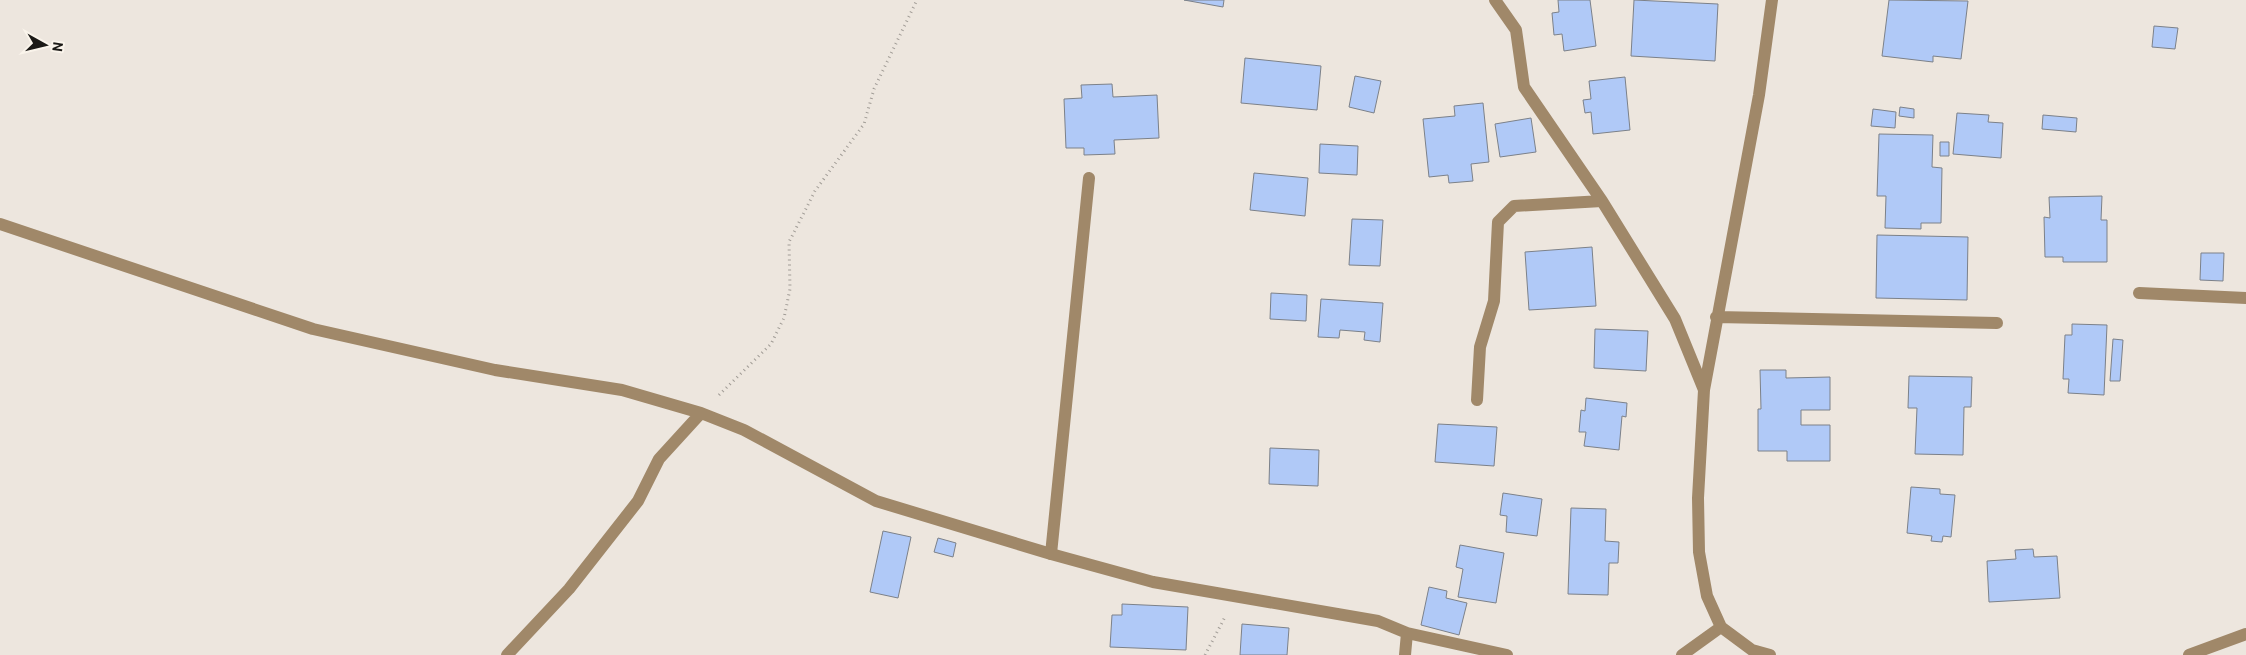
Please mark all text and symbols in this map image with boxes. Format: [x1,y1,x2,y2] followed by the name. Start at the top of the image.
[20,20,70,70] north arrow
[49,41,67,53] text: N

